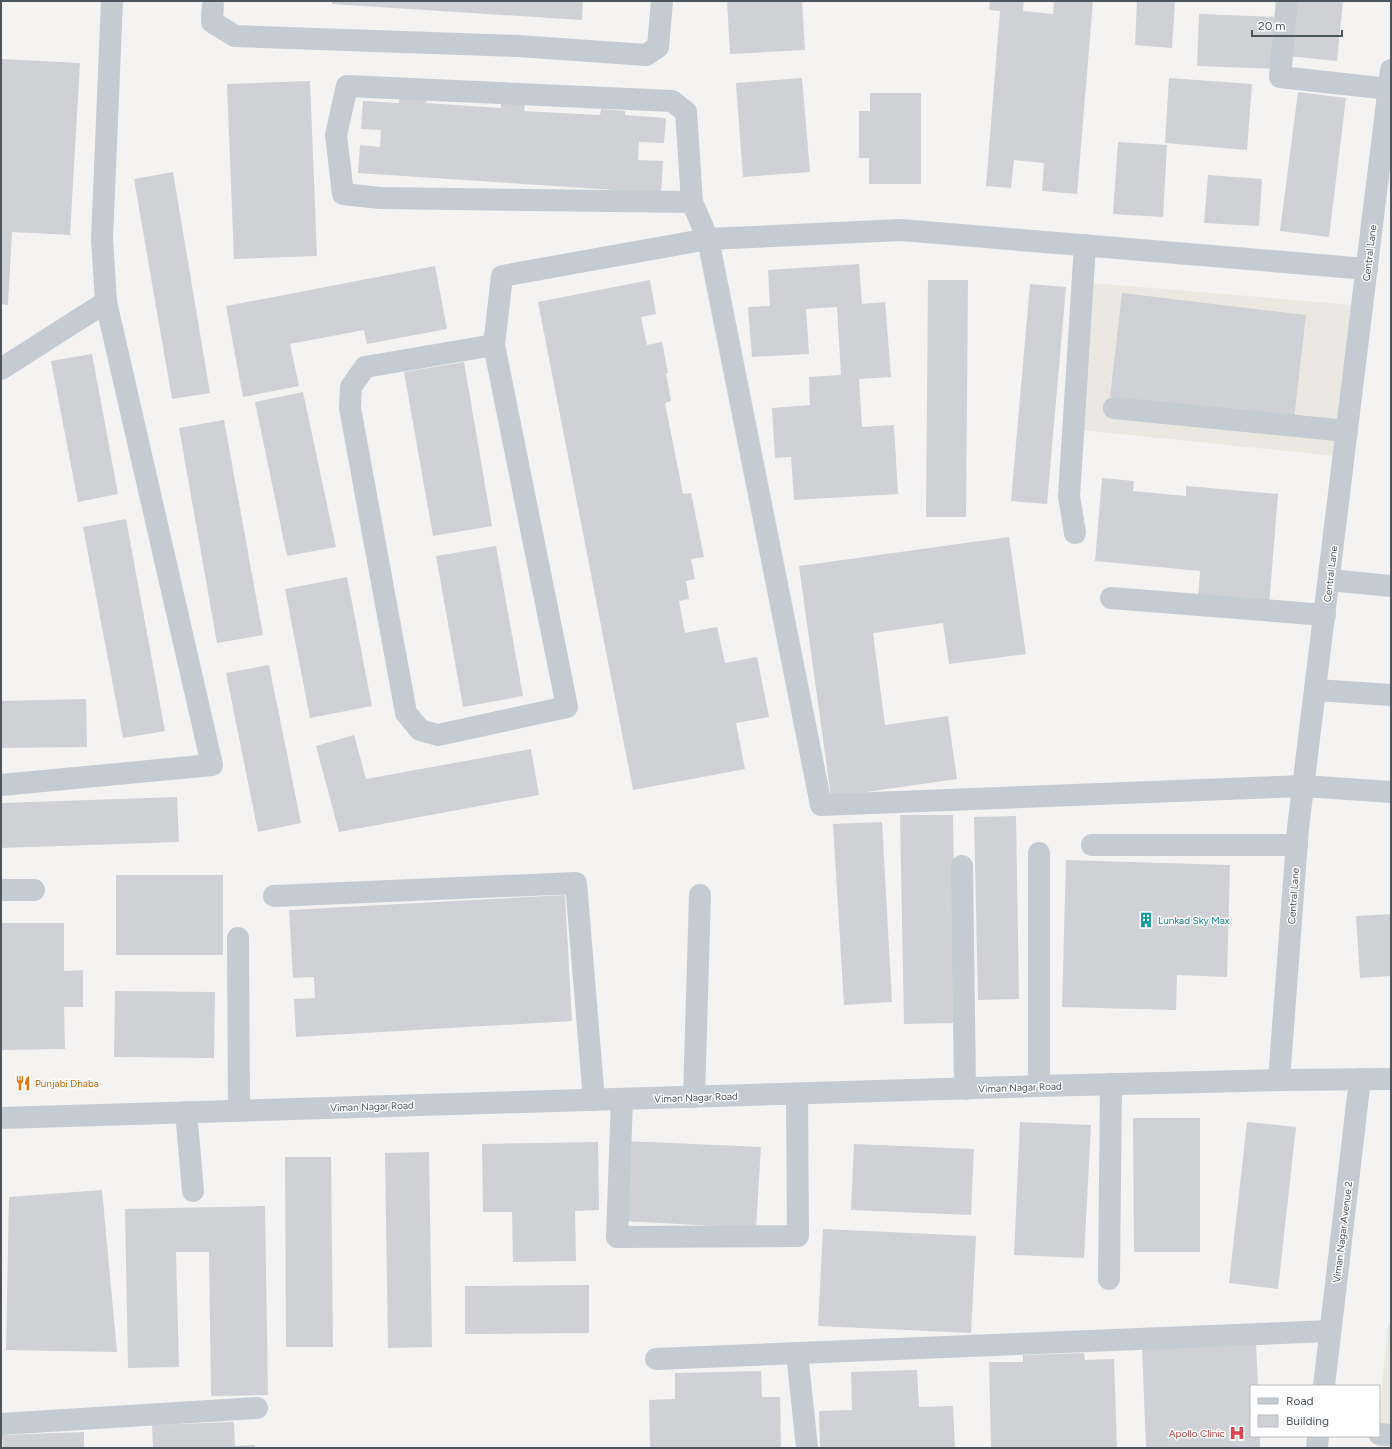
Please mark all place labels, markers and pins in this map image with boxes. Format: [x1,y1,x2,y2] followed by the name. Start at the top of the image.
[1137,911,1155,929] building icon: Lunkad Sky Max
[1158,914,1230,927] place label: Lunkad Sky Max
[14,1074,32,1092] restaurant icon: Punjabi Dhaba
[35,1077,99,1090] place label: Punjabi Dhaba
[1228,1424,1246,1442] hospital icon: Apollo Clinic
[1169,1427,1226,1440] place label: Apollo Clinic

